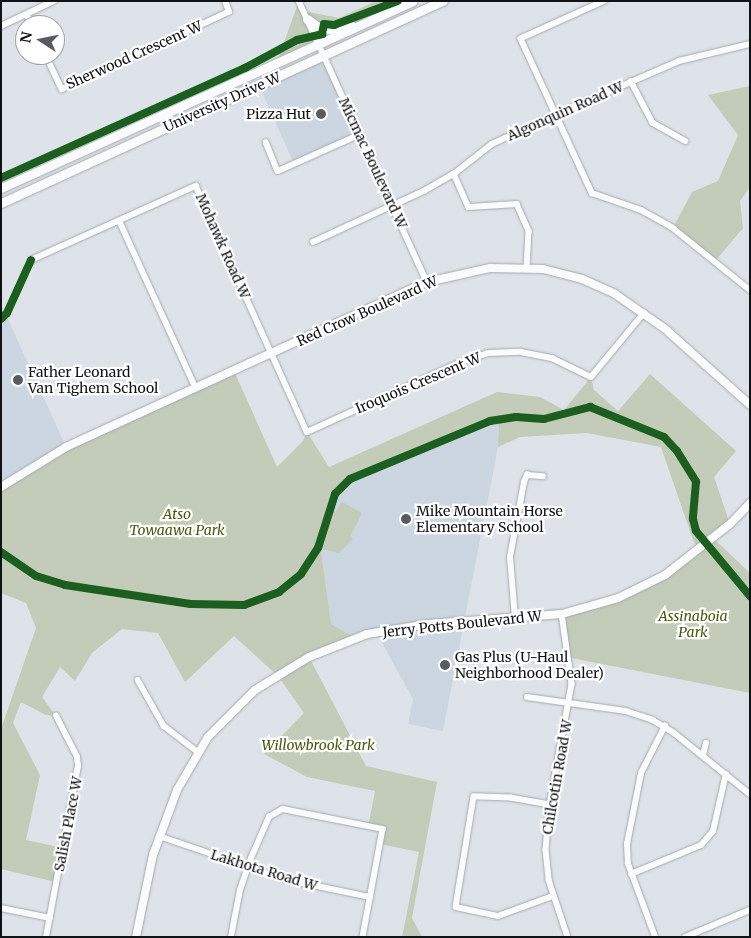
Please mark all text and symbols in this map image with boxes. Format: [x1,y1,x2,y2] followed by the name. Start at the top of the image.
[15,15,65,65] north arrow
[63,17,205,93] street label: Sherwood Crescent W
[16,30,36,44] text: N
[161,69,283,135] street label: University Drive W
[504,78,626,144] street label: Algonquin Road W
[335,95,411,231] street label: Micmac Boulevard W
[246,106,311,122] place label: Pizza Hut
[315,108,327,120] marker: Pizza Hut
[192,191,254,301] street label: Mohawk Road W
[294,272,440,350] street label: Red Crow Boulevard W
[353,349,483,417] street label: Iroquois Crescent W
[28,364,158,397] place label: Father Leonard Van Tighem School
[12,374,24,386] marker: Father Leonard Van Tighem School
[416,503,563,536] place label: Mike Mountain Horse Elementary School
[129,506,225,538] park label: Atso Towaawa Park
[400,513,412,525] marker: Mike Mountain Horse Elementary School
[382,607,542,641] street label: Jerry Potts Boulevard W
[658,608,728,640] park label: Assinaboia Park
[455,649,604,682] place label: Gas Plus (U-Haul Neighborhood Dealer)
[439,659,451,671] marker: Gas Plus (U-Haul Neighborhood Dealer)
[539,718,575,836] street label: Chilcotin Road W
[261,737,375,753] park label: Willowbrook Park
[51,775,85,873] street label: Salish Place W
[209,846,319,894] street label: Lakhota Road W

